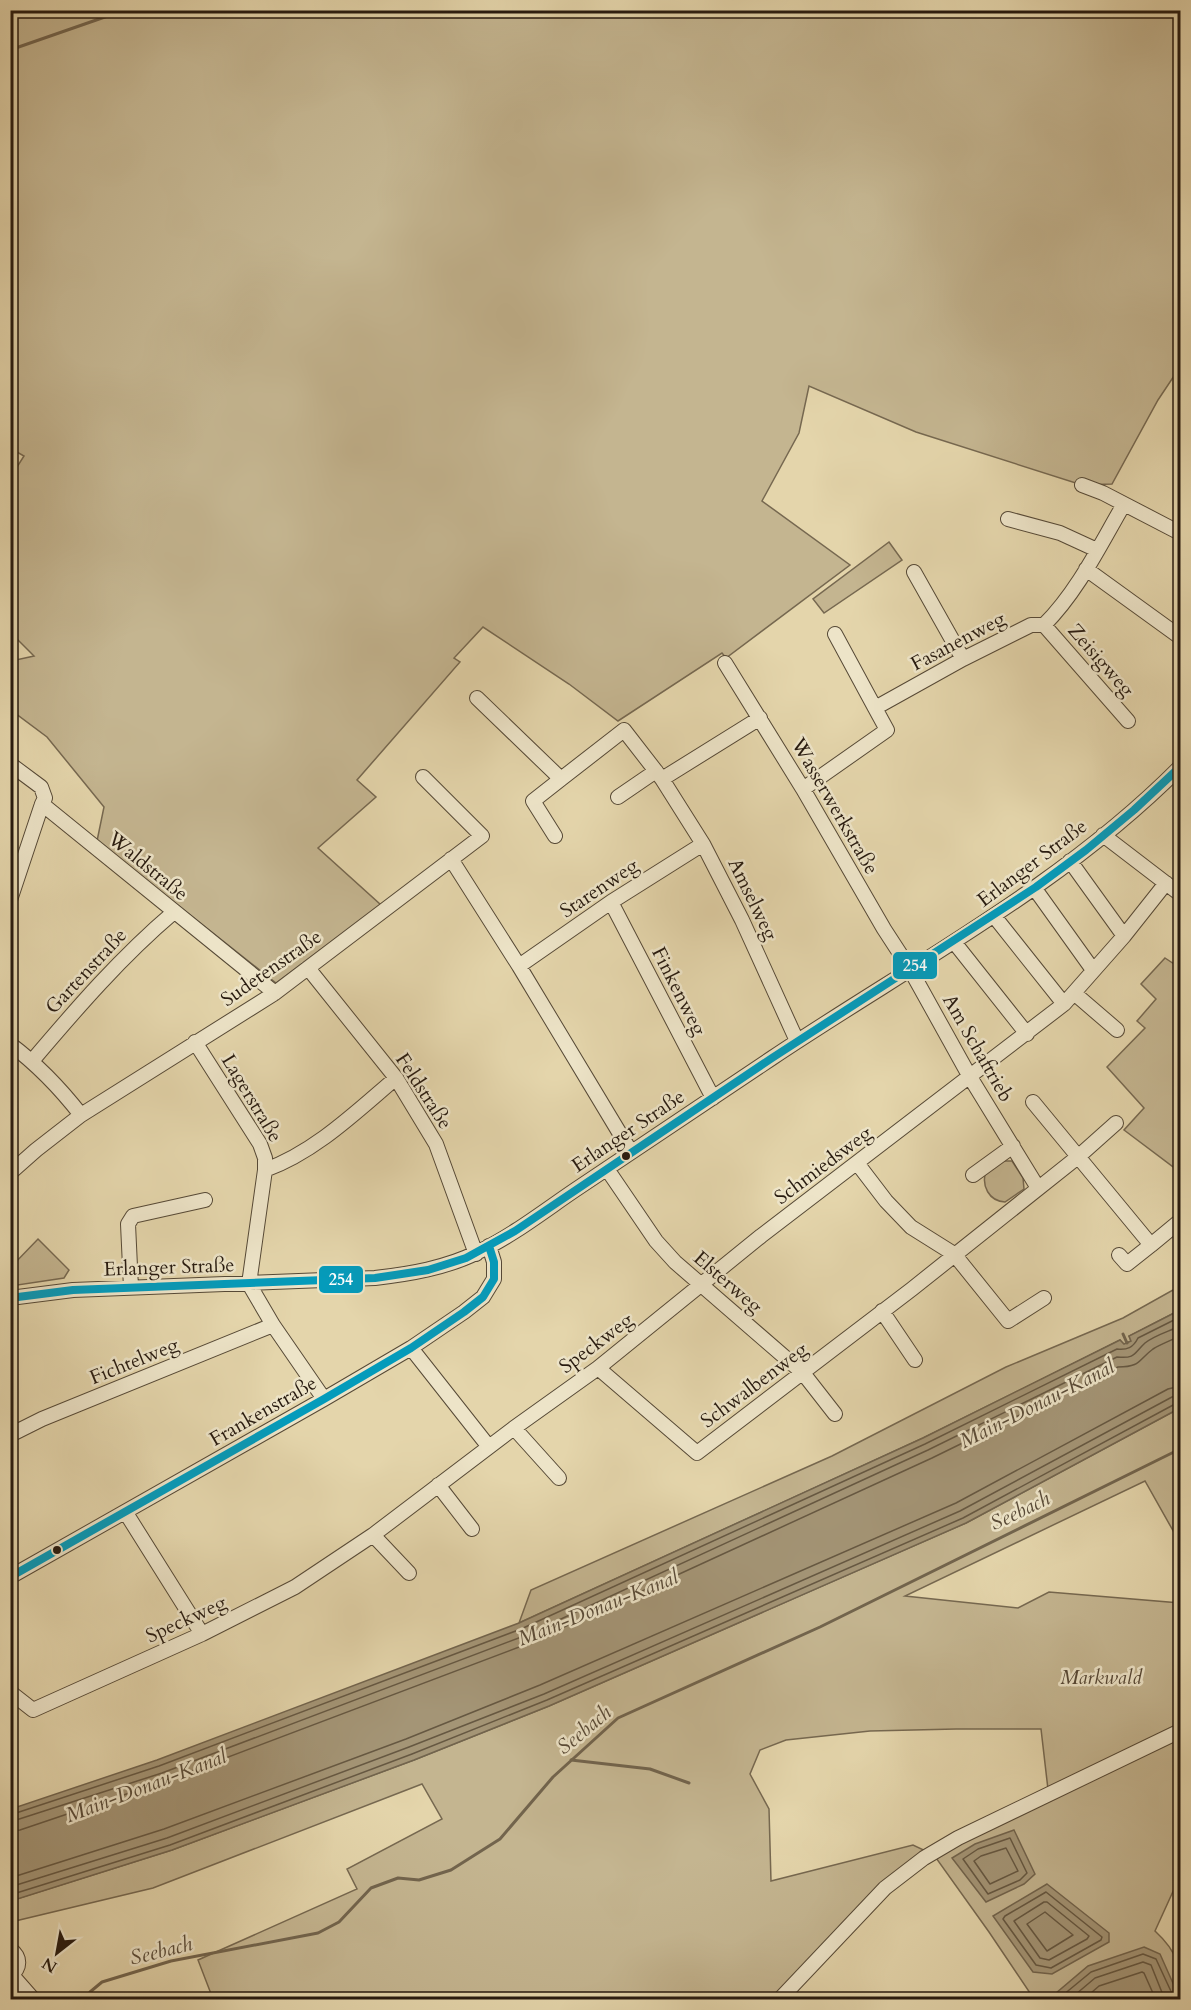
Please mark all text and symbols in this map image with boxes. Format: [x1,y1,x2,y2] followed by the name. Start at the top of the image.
[906,604,1011,677] street label: Fasanenweg
[1062,618,1141,703] street label: Zeisigweg
[784,732,885,879] street label: Wasserwerkstraße
[972,813,1092,913] street label: Erlanger Straße
[101,825,194,907] street label: Waldstraße
[555,851,644,924] street label: Starenweg
[722,853,785,945] street label: Amselweg
[39,922,133,1020] street label: Gartenstraße
[215,923,327,1013] street label: Sudetenstraße
[645,942,713,1041] street label: Finkenweg
[892,951,938,980] line badge: 254
[903,955,927,977] text: 254
[936,989,1020,1107] street label: Am Schaftrieb
[389,1048,459,1134] street label: Feldstraße
[215,1049,289,1147] street label: Lagerstraße
[566,1083,690,1179] street label: Erlanger Straße
[769,1119,878,1211] street label: Schmiedsweg
[620,1150,632,1162] unlabelled marker
[688,1245,769,1320] street label: Elsterweg
[103,1251,235,1283] street label: Erlanger Straße
[318,1265,364,1294] line badge: 254
[329,1269,353,1291] text: 254
[554,1306,639,1380] street label: Speckweg
[85,1331,183,1391] street label: Fichtelweg
[695,1335,814,1434] street label: Schwalbenweg
[954,1352,1121,1456] water label: Main-Donau-Kanal
[204,1369,322,1453] street label: Frankenstraße
[985,1484,1055,1538] water label: Seebach
[51,1544,63,1556] unlabelled marker
[513,1562,684,1653] water label: Main-Donau-Kanal
[141,1588,231,1649] street label: Speckweg
[1060,1664,1143,1691] park label: Markwald
[550,1699,618,1761] water label: Seebach
[61,1741,232,1830] water label: Main-Donau-Kanal
[27,1923,87,1983] north arrow
[127,1929,195,1973] water label: Seebach
[38,1952,61,1978] text: N

